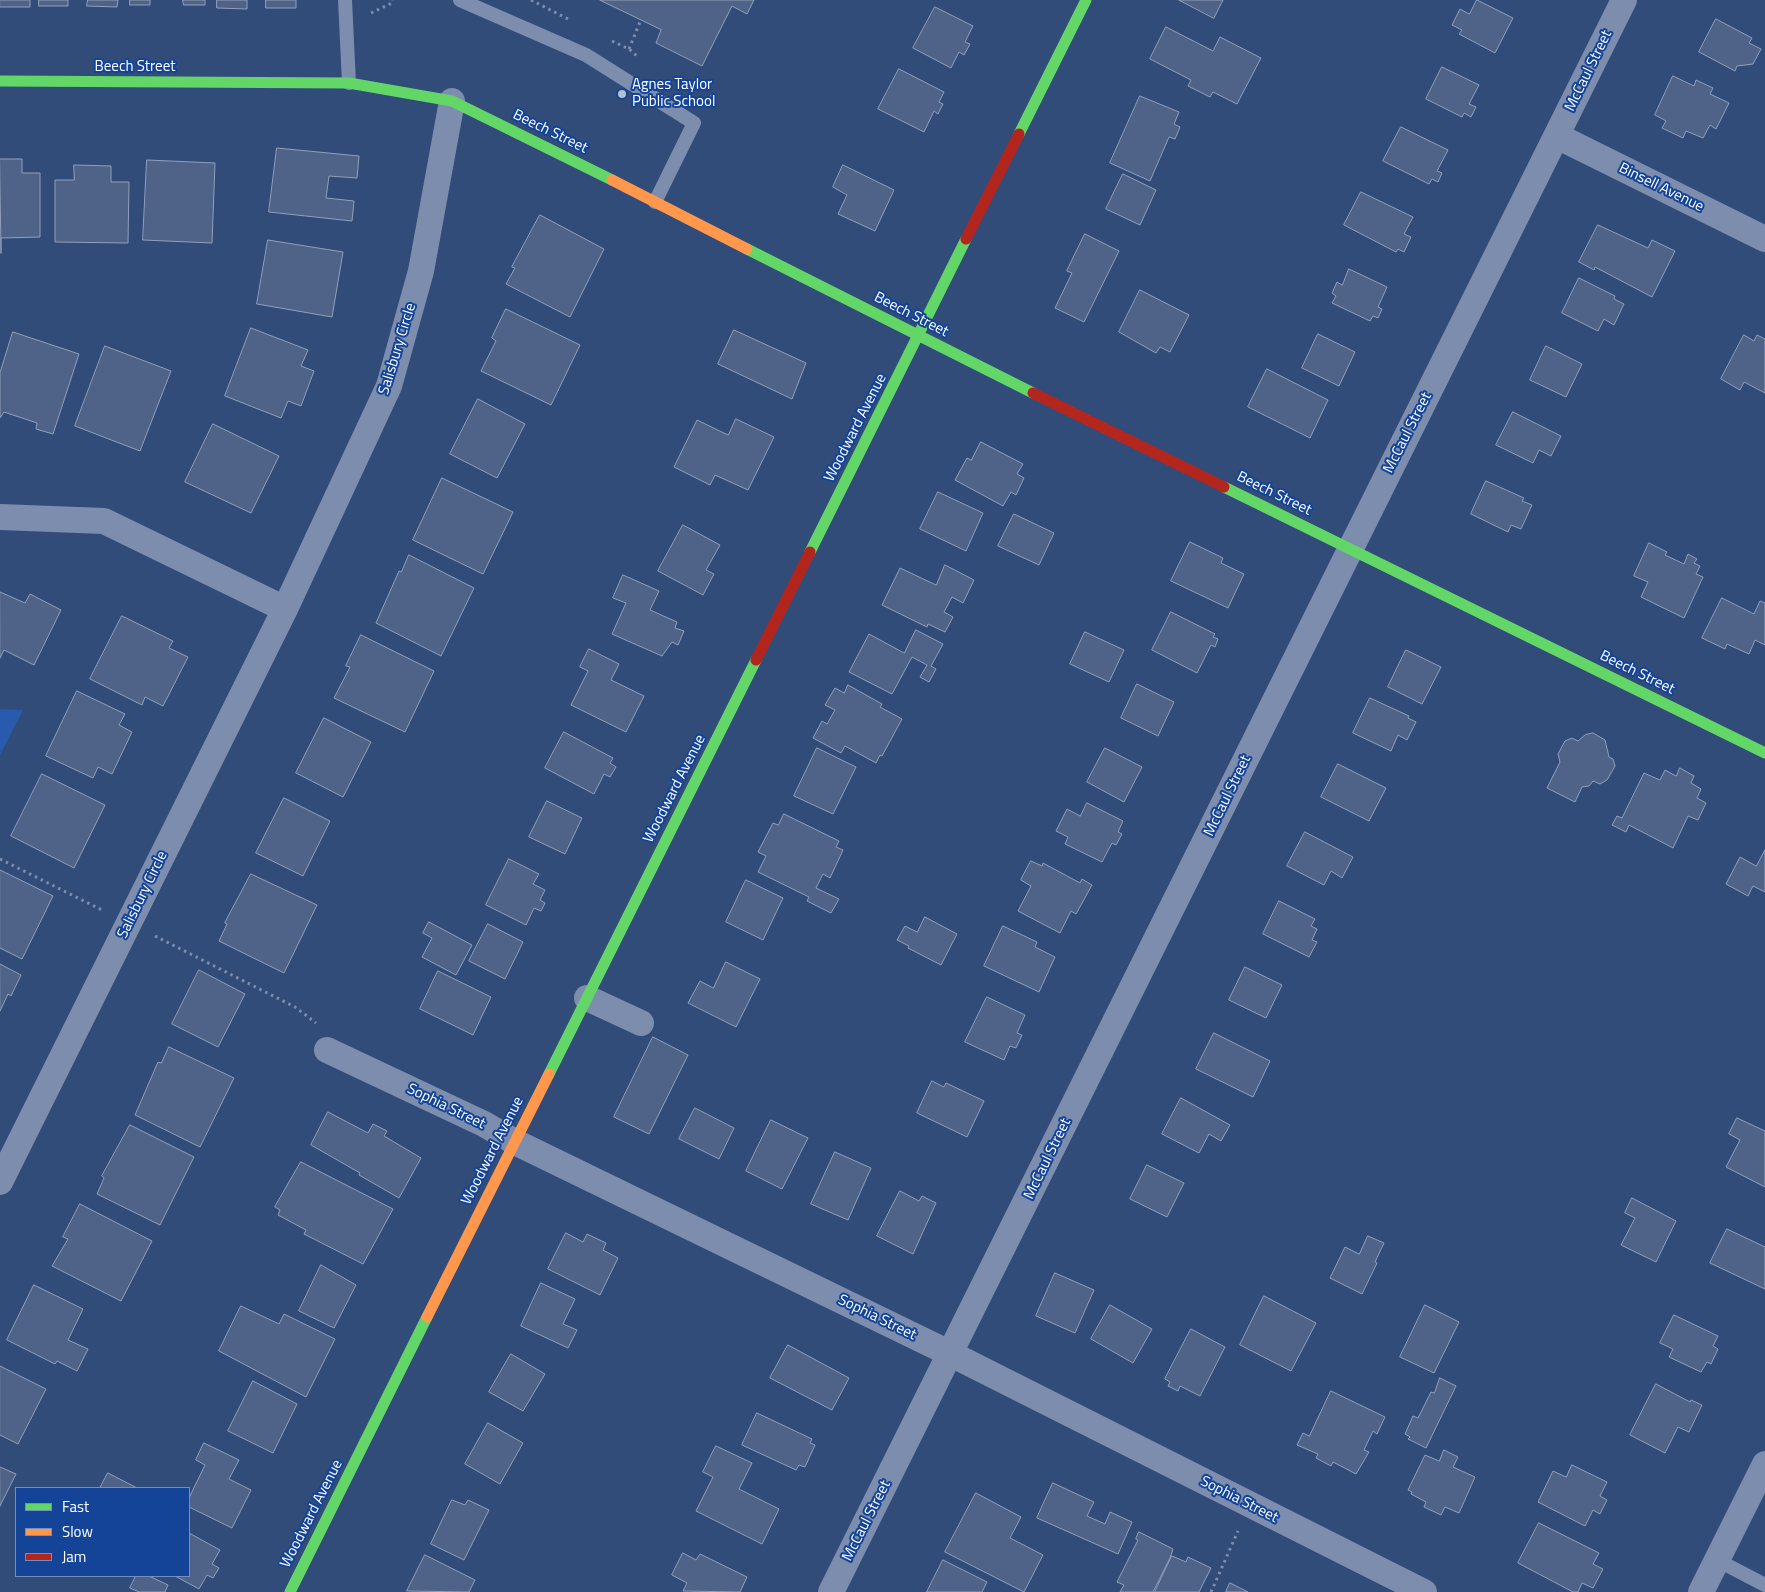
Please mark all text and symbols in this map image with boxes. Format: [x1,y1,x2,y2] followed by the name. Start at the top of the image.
[1562,27,1616,115] street label: McCaul Street
[95,58,175,76] street label: Beech Street
[632,76,715,111] place label: Agnes Taylor Public School
[616,88,628,100] marker: Agnes Taylor Public School
[510,106,590,158] street label: Beech Street
[1616,160,1706,216] street label: Binsell Avenue
[871,289,951,341] street label: Beech Street
[376,301,420,397] street label: Salisbury Circle
[821,371,891,485] street label: Woodward Avenue
[1380,390,1436,476] street label: McCaul Street
[1234,468,1314,520] street label: Beech Street
[1597,647,1677,699] street label: Beech Street
[640,732,710,846] street label: Woodward Avenue
[1201,752,1255,840] street label: McCaul Street
[114,848,172,942] street label: Salisbury Circle
[404,1080,488,1134] street label: Sophia Street
[458,1094,528,1208] street label: Woodward Avenue
[1021,1115,1075,1203] street label: McCaul Street
[835,1291,919,1345] street label: Sophia Street
[277,1457,347,1571] street label: Woodward Avenue
[1197,1473,1281,1527] street label: Sophia Street
[839,1478,895,1564] street label: McCaul Street
[15,1487,190,1577] legend
[62,1495,89,1518] text: Fast
[62,1520,93,1543] text: Slow
[62,1545,86,1568] text: Jam

